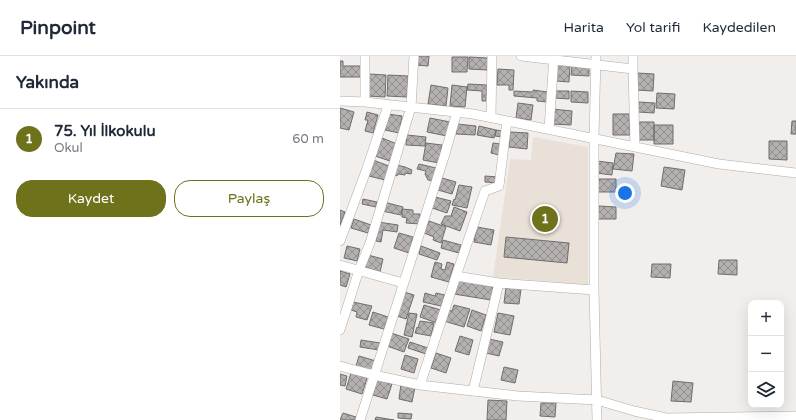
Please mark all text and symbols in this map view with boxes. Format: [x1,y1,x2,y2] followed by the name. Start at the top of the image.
[20,17,96,39] text: Pinpoint
[563,19,604,36] text: Harita
[626,19,680,36] text: Yol tarifi
[702,19,776,36] text: Kaydedilen
[16,72,79,93] text: Yakında
[54,122,156,140] text: 75. Yıl İlkokulu
[25,131,33,147] text: 1
[292,131,324,147] text: 60 m
[54,140,83,156] text: Okul
[16,180,166,217] button: Kaydet
[174,180,324,217] button: Paylaş
[615,183,635,203] your location
[532,204,558,234] pin: 1
[748,300,784,408] map controls
[748,300,784,336] button: +
[748,336,784,372] button: −
[748,372,784,408] button: layers

